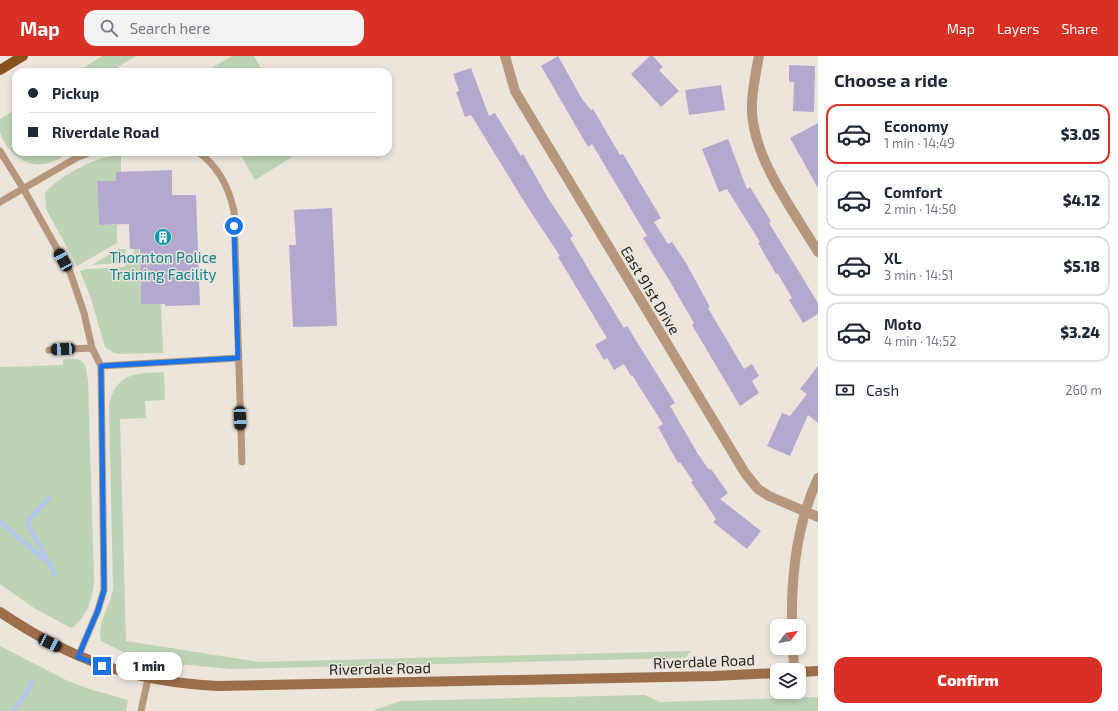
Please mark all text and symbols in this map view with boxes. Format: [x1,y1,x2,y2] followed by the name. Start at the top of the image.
[84,10,364,46] search box
[20,17,60,40] text: Map
[98,17,120,39] icon: search
[130,19,210,37] text: Search here
[947,20,975,37] text: Map
[997,20,1039,37] text: Layers
[1061,20,1098,37] text: Share
[834,69,948,91] text: Choose a ride
[52,84,99,102] text: Pickup
[836,116,872,152] icon: car
[884,117,949,135] text: Economy
[52,123,159,141] text: Riverdale Road
[1061,125,1100,143] text: $3.05
[884,135,955,151] text: 1 min · 14:49
[836,182,872,218] icon: car
[884,183,942,201] text: Comfort
[1063,191,1100,209] text: $4.12
[884,201,956,217] text: 2 min · 14:50
[225,217,243,235] route start
[153,227,173,247] building icon: Thornton Police Training Facility
[617,242,685,338] street label: East 91st Drive
[52,247,74,273] car
[109,248,217,283] place label: Thornton Police Training Facility
[836,248,872,284] icon: car
[884,249,902,267] text: XL
[1063,257,1100,275] text: $5.18
[884,267,954,283] text: 3 min · 14:51
[836,314,872,350] icon: car
[884,315,922,333] text: Moto
[1060,323,1100,341] text: $3.24
[884,333,956,349] text: 4 min · 14:52
[51,342,75,356] car
[834,379,856,401] icon: cash
[866,381,899,399] text: Cash
[1065,382,1102,398] text: 260 m
[234,406,246,430] car
[770,619,806,655] north arrow
[770,619,806,699] map controls
[37,632,63,654] car
[653,650,755,672] street label: Riverdale Road
[116,652,182,680] callout: 1 min
[93,657,111,675] route end
[834,657,1102,703] button: Confirm
[133,658,165,674] text: 1 min
[329,658,431,678] street label: Riverdale Road
[770,663,806,699] button: layers

